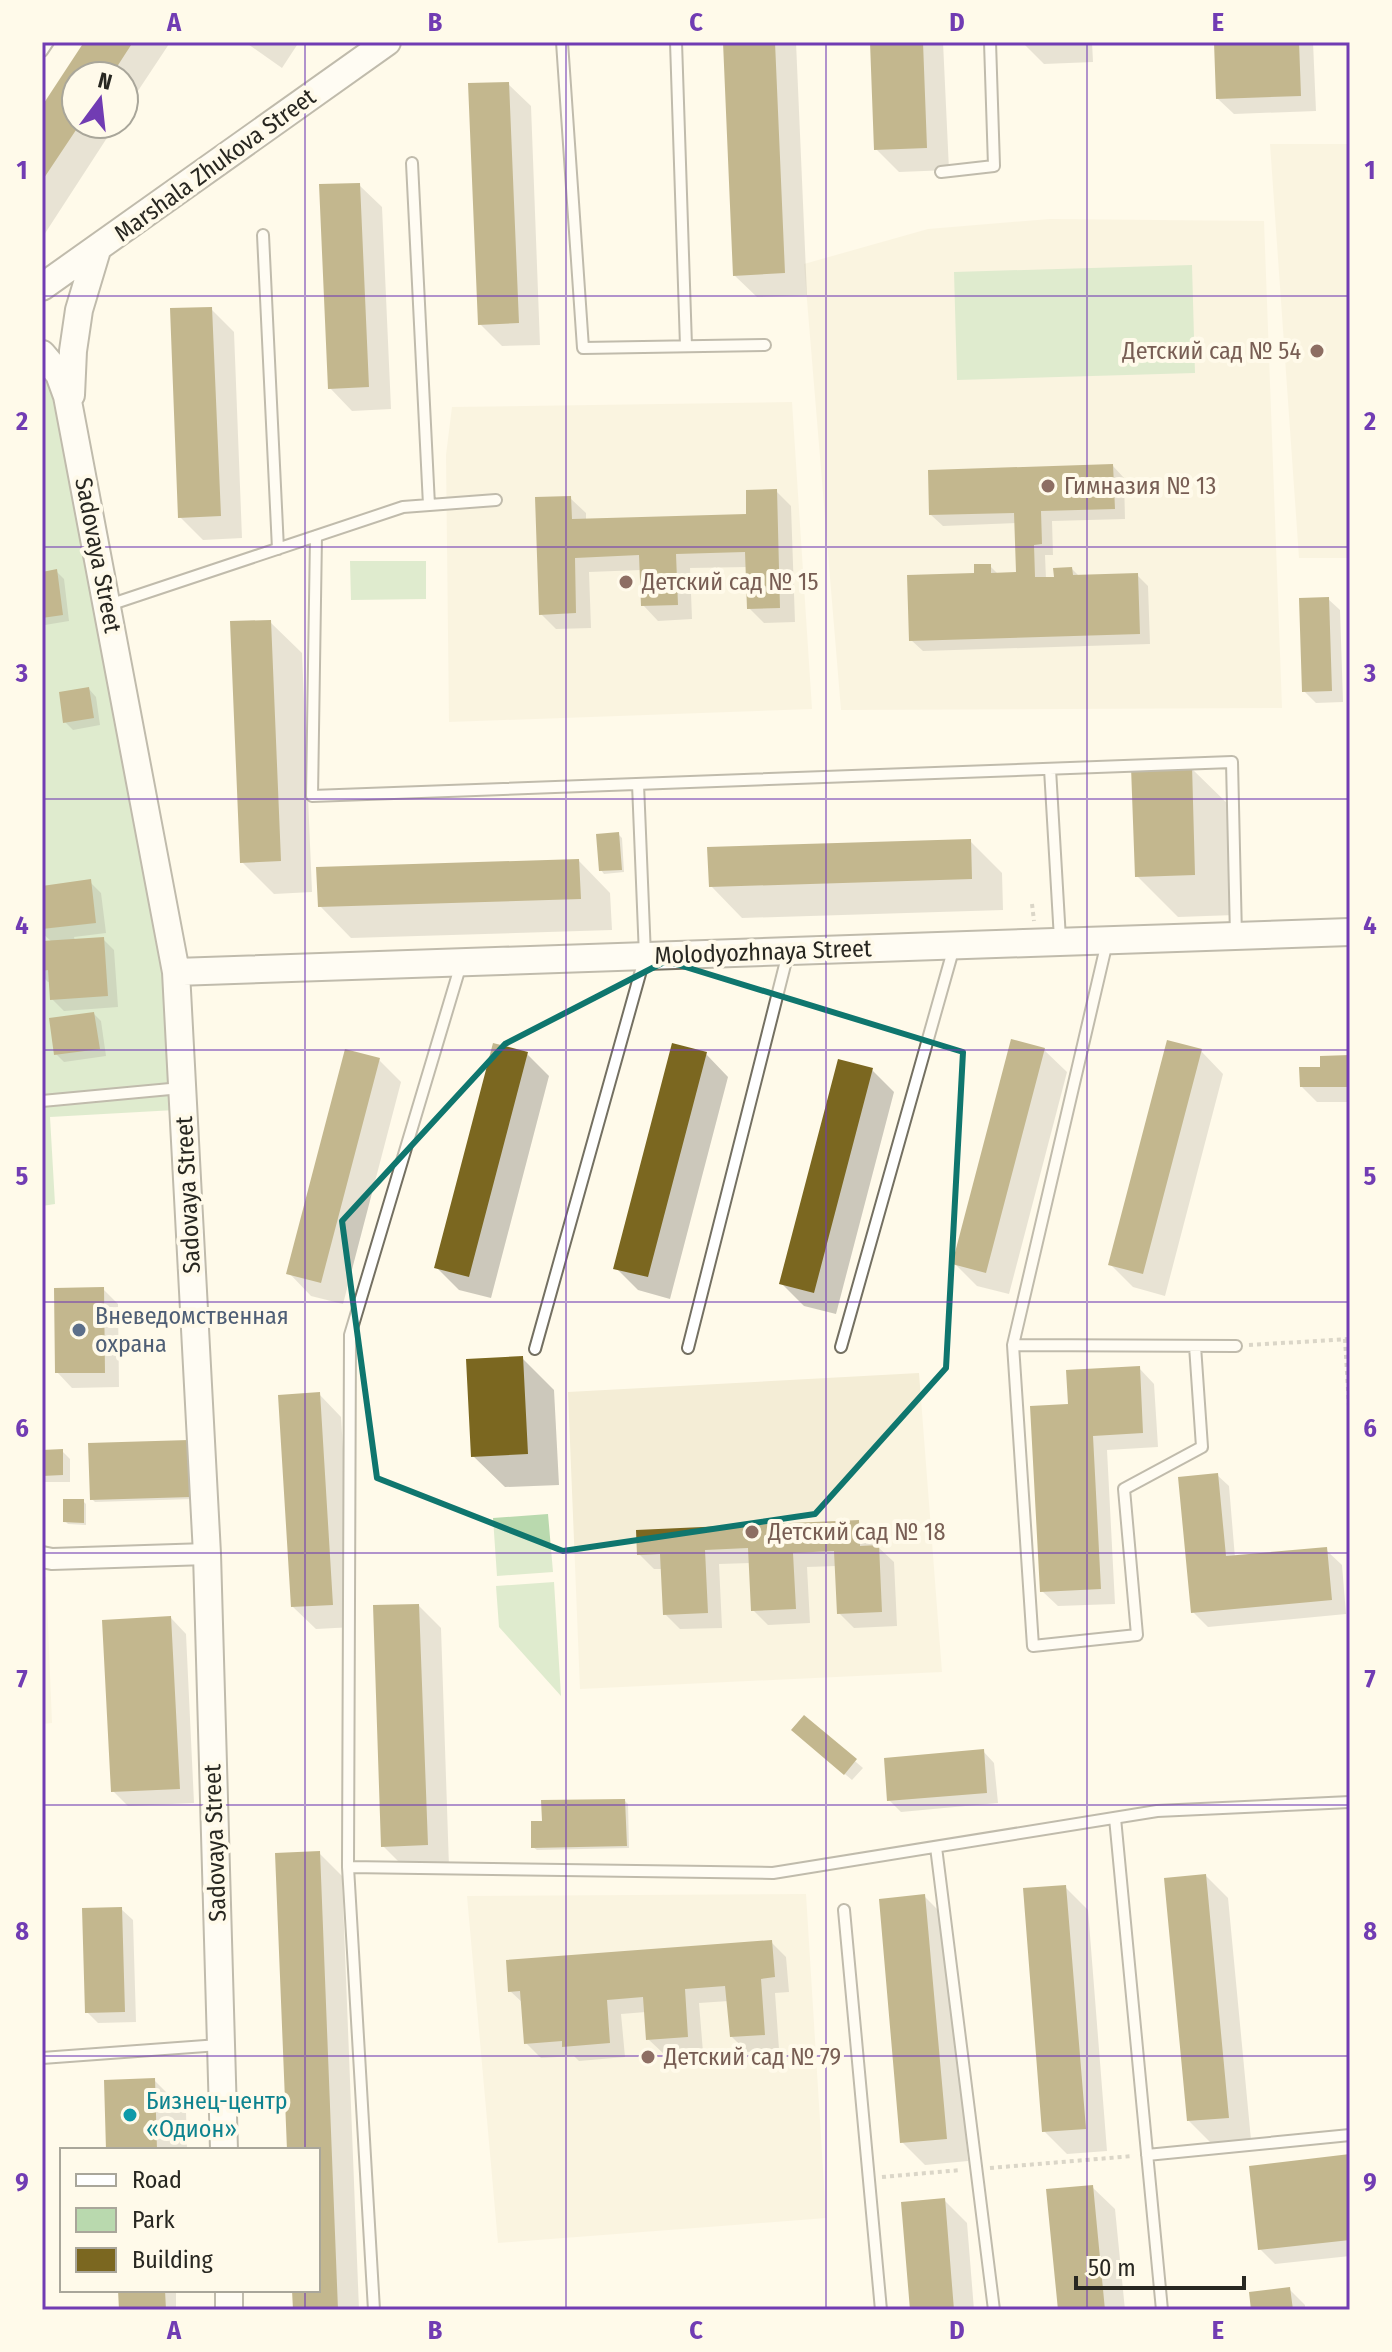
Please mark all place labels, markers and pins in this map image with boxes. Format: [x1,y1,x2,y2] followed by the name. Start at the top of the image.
[1121,337,1301,365] place label: Детский сад № 54
[1308,342,1326,360] marker: Детский сад № 54
[1064,472,1216,500] place label: Гимназия № 13
[1039,477,1057,495] marker: Гимназия № 13
[641,568,818,596] place label: Детский сад № 15
[617,573,635,591] marker: Детский сад № 15
[95,1302,289,1358] place label: Вневедомственная охрана
[70,1321,88,1339] marker: Вневедомственная охрана
[767,1518,945,1546] place label: Детский сад № 18
[743,1523,761,1541] marker: Детский сад № 18
[663,2043,841,2071] place label: Детский сад № 79
[639,2048,657,2066] marker: Детский сад № 79
[146,2087,287,2143] place label: Бизнец-центр «Одион»
[121,2106,139,2124] marker: Бизнец-центр «Одион»

